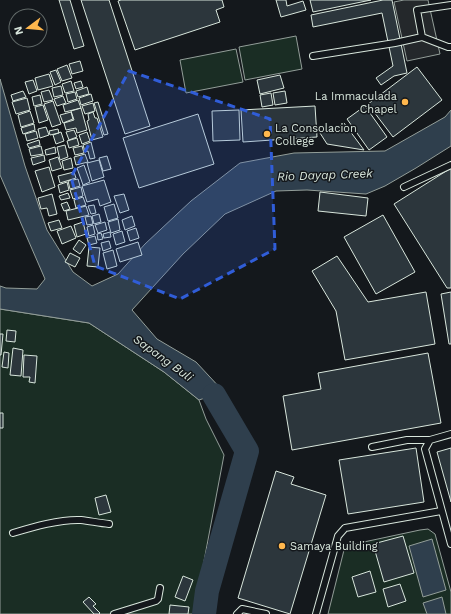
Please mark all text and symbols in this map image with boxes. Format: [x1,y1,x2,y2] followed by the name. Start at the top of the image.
[8,8,48,48] north arrow
[11,25,26,36] text: N
[315,90,398,116] place label: La Immaculada Chapel
[400,97,410,107] marker: La Immaculada Chapel
[275,122,357,148] place label: La Consolacion College
[262,129,272,139] marker: La Consolacion College
[277,166,373,184] water label: Rio Dayap Creek
[131,332,196,385] water label: Sapang Buli
[290,540,378,553] place label: Samaya Building
[277,541,287,551] marker: Samaya Building

